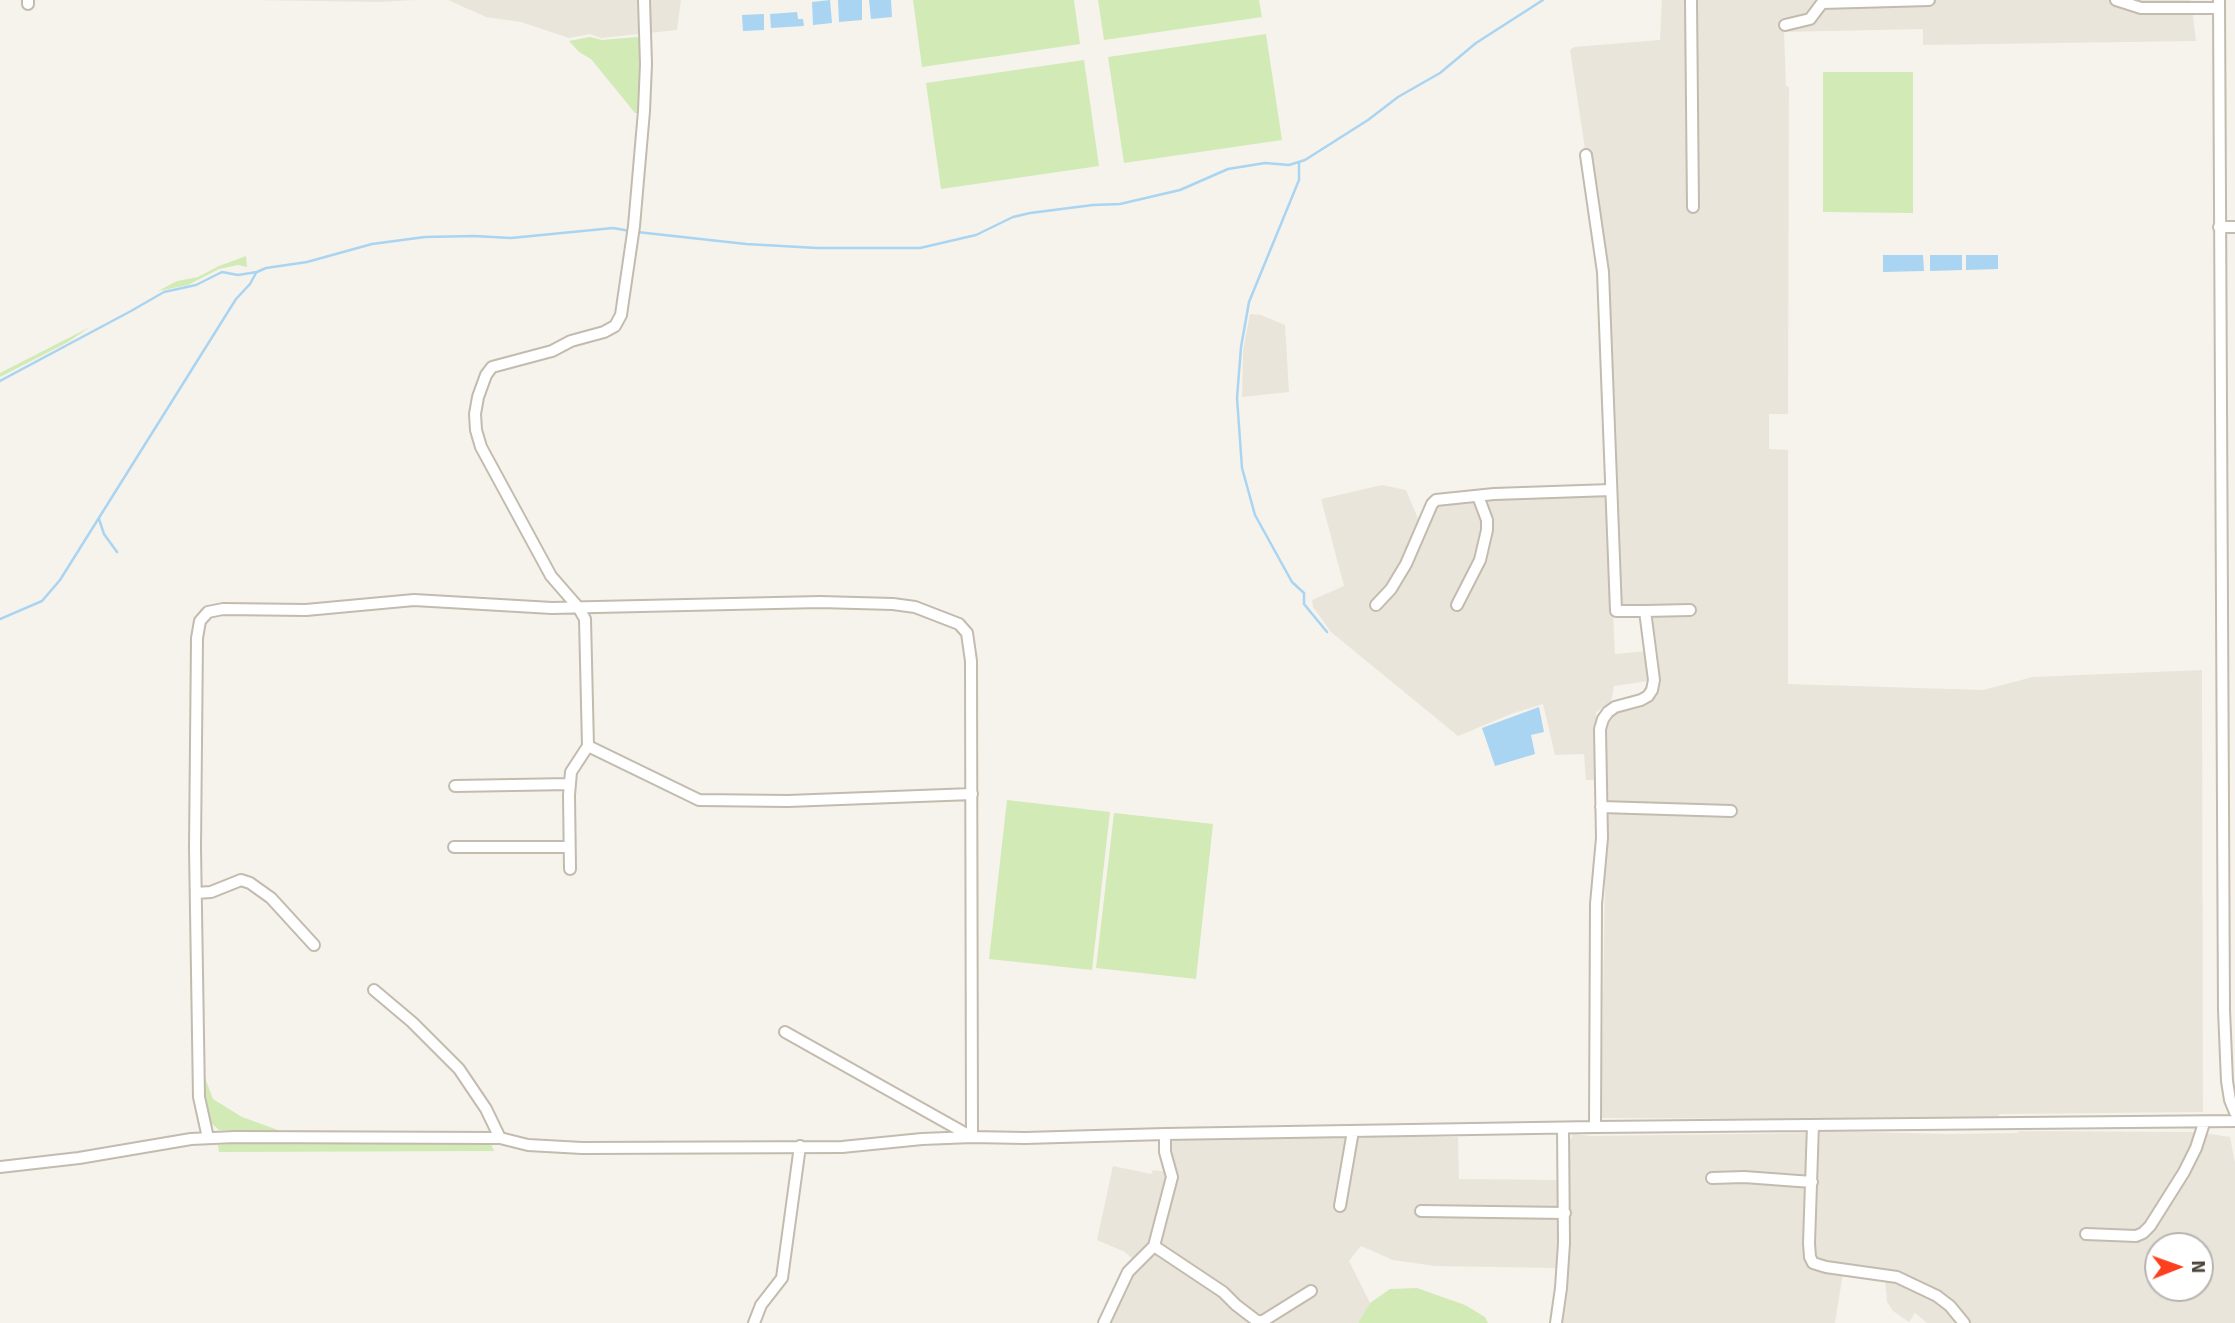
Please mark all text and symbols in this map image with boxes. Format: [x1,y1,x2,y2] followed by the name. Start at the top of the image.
[2144,1232,2214,1302] north arrow
[2186,1260,2210,1273] text: N

